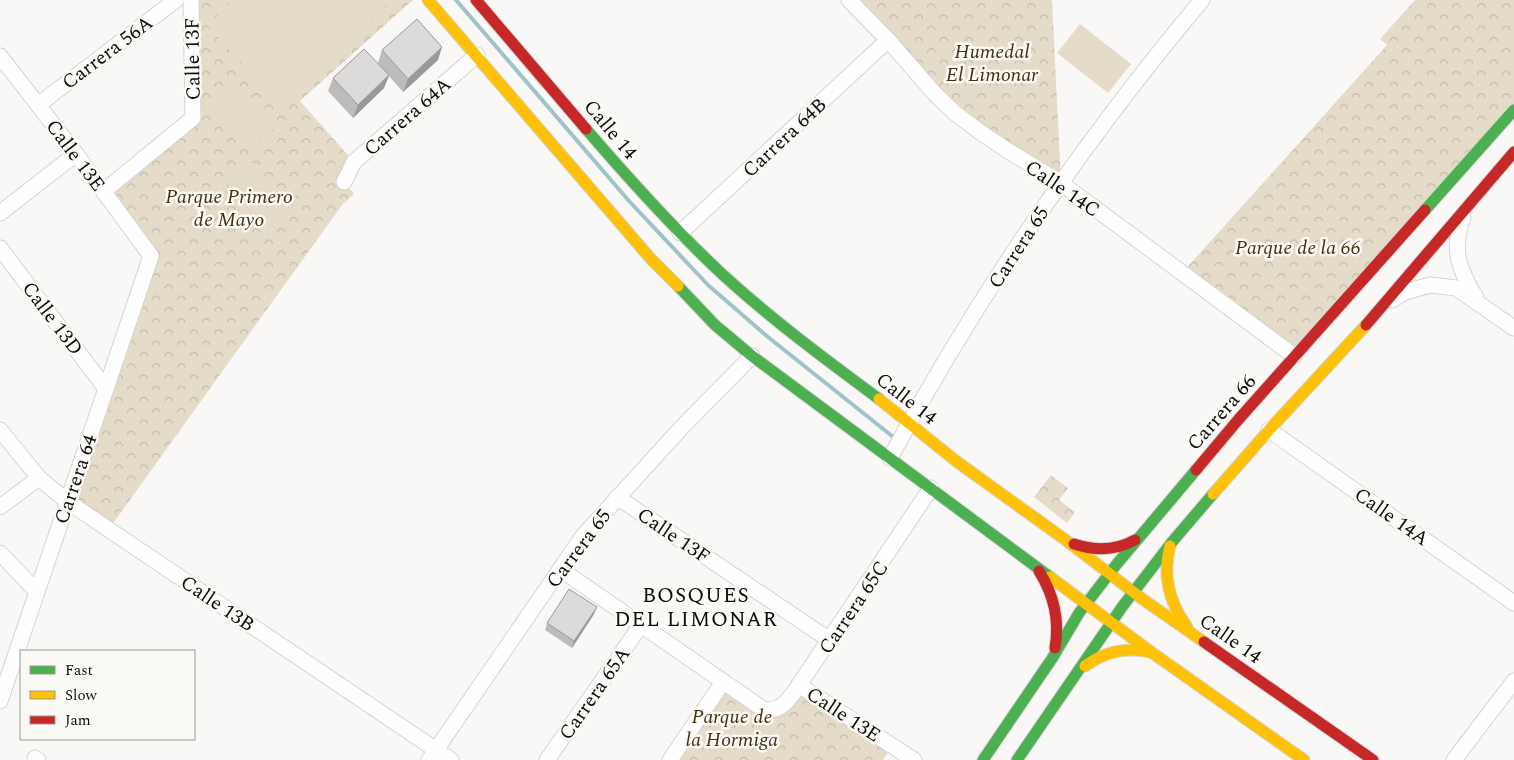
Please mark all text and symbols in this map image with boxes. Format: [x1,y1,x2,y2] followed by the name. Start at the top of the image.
[56,8,160,97] street label: Carrera 56A
[177,17,209,101] street label: Calle 13F
[946,37,1039,90] park label: Humedal El Limonar
[357,70,458,163] street label: Carrera 64A
[736,91,834,185] street label: Carrera 64B
[576,93,644,166] street label: Calle 14
[38,113,112,198] street label: Calle 13E
[1019,153,1106,225] street label: Calle 14C
[165,182,293,235] park label: Parque Primero de Mayo
[981,200,1057,295] street label: Carrera 65
[1235,233,1361,263] park label: Parque de la 66
[14,275,90,362] street label: Calle 13D
[869,365,943,432] street label: Calle 14
[1180,368,1264,458] street label: Carrera 66
[47,431,105,528] street label: Carrera 64
[1348,480,1435,554] street label: Calle 14A
[631,500,716,571] street label: Calle 13F
[539,503,619,595] street label: Carrera 65
[811,555,896,660] street label: Carrera 65C
[174,568,261,640] street label: Calle 13B
[614,580,778,636] district label: BOSQUES DEL LIMONAR
[1193,606,1268,671] street label: Calle 14
[552,641,638,746] street label: Carrera 65A
[20,650,195,740] legend
[65,659,93,682] text: Fast
[800,679,887,750] street label: Calle 13E
[65,684,97,707] text: Slow
[686,702,778,755] park label: Parque de la Hormiga
[65,709,91,732] text: Jam

